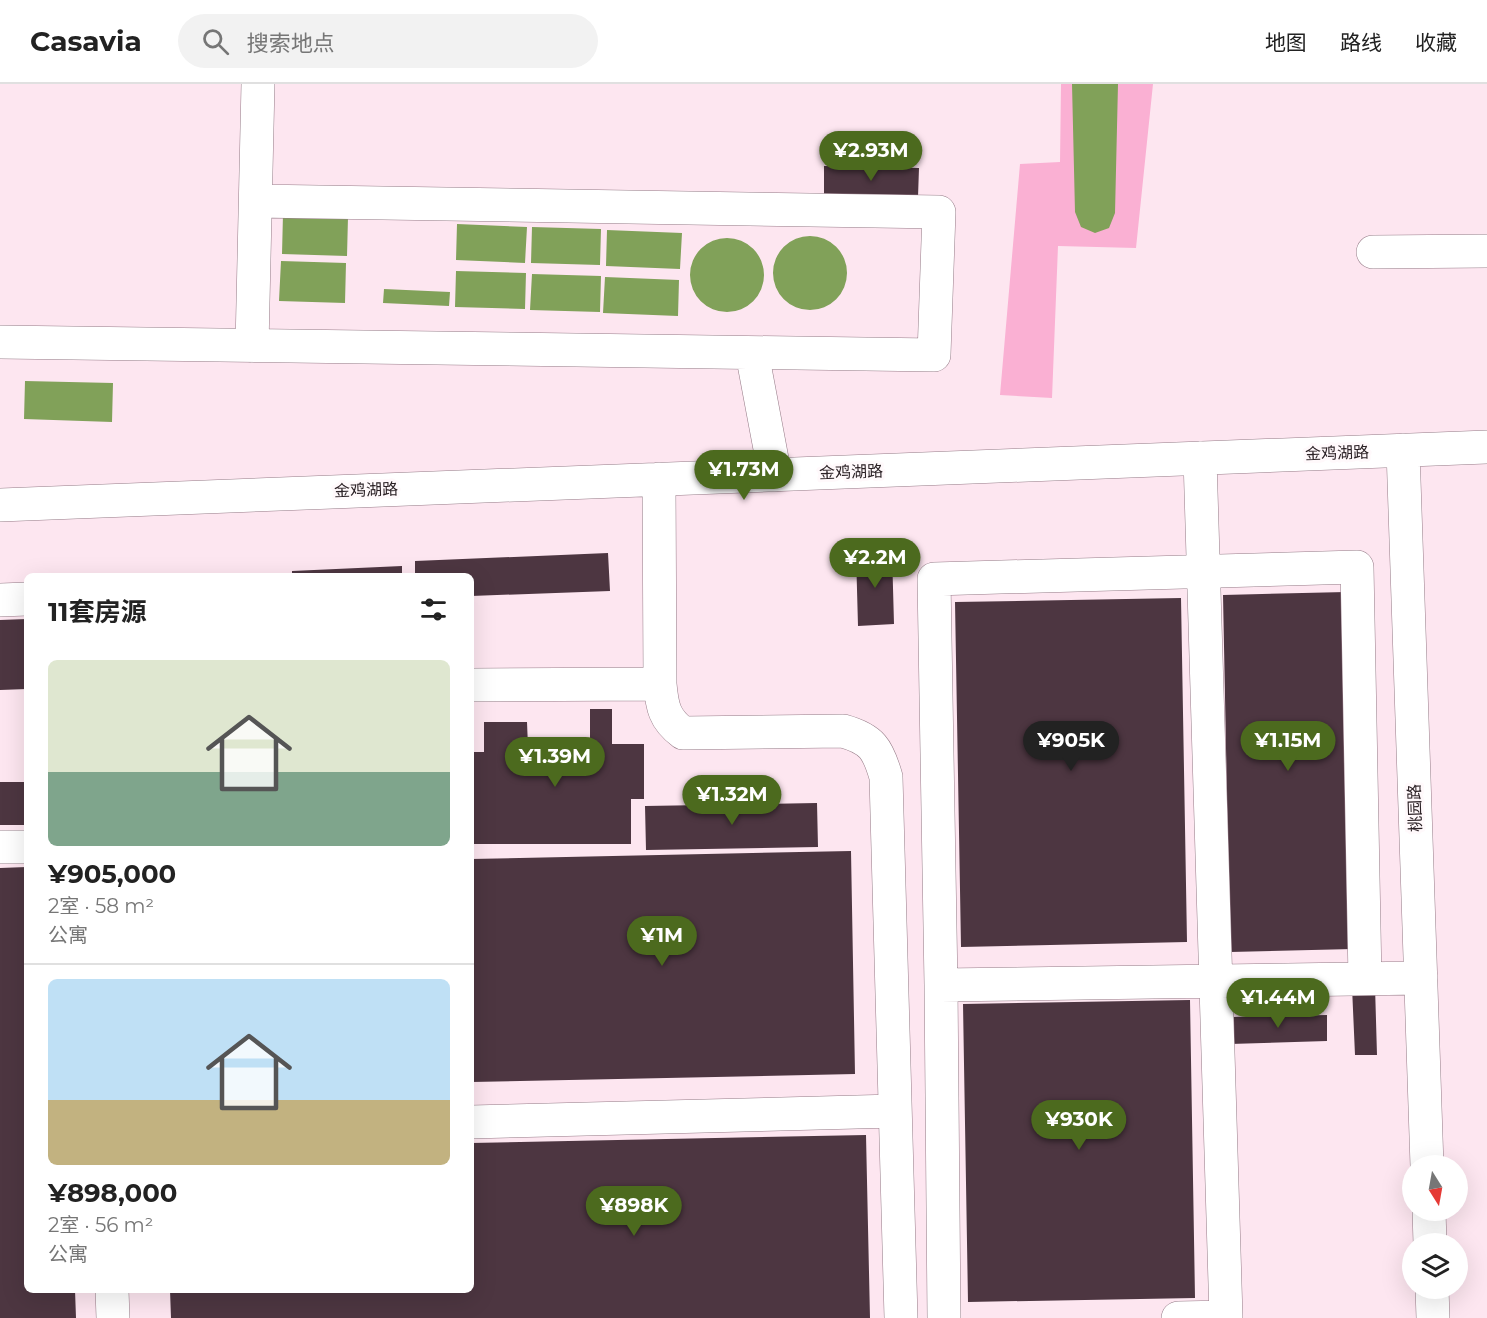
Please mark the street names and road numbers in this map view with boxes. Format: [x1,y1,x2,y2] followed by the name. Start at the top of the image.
[1305,442,1369,464] street label: 金鸡湖路
[819,461,883,483] street label: 金鸡湖路
[334,479,398,501] street label: 金鸡湖路
[1405,784,1425,832] street label: 桃园路

